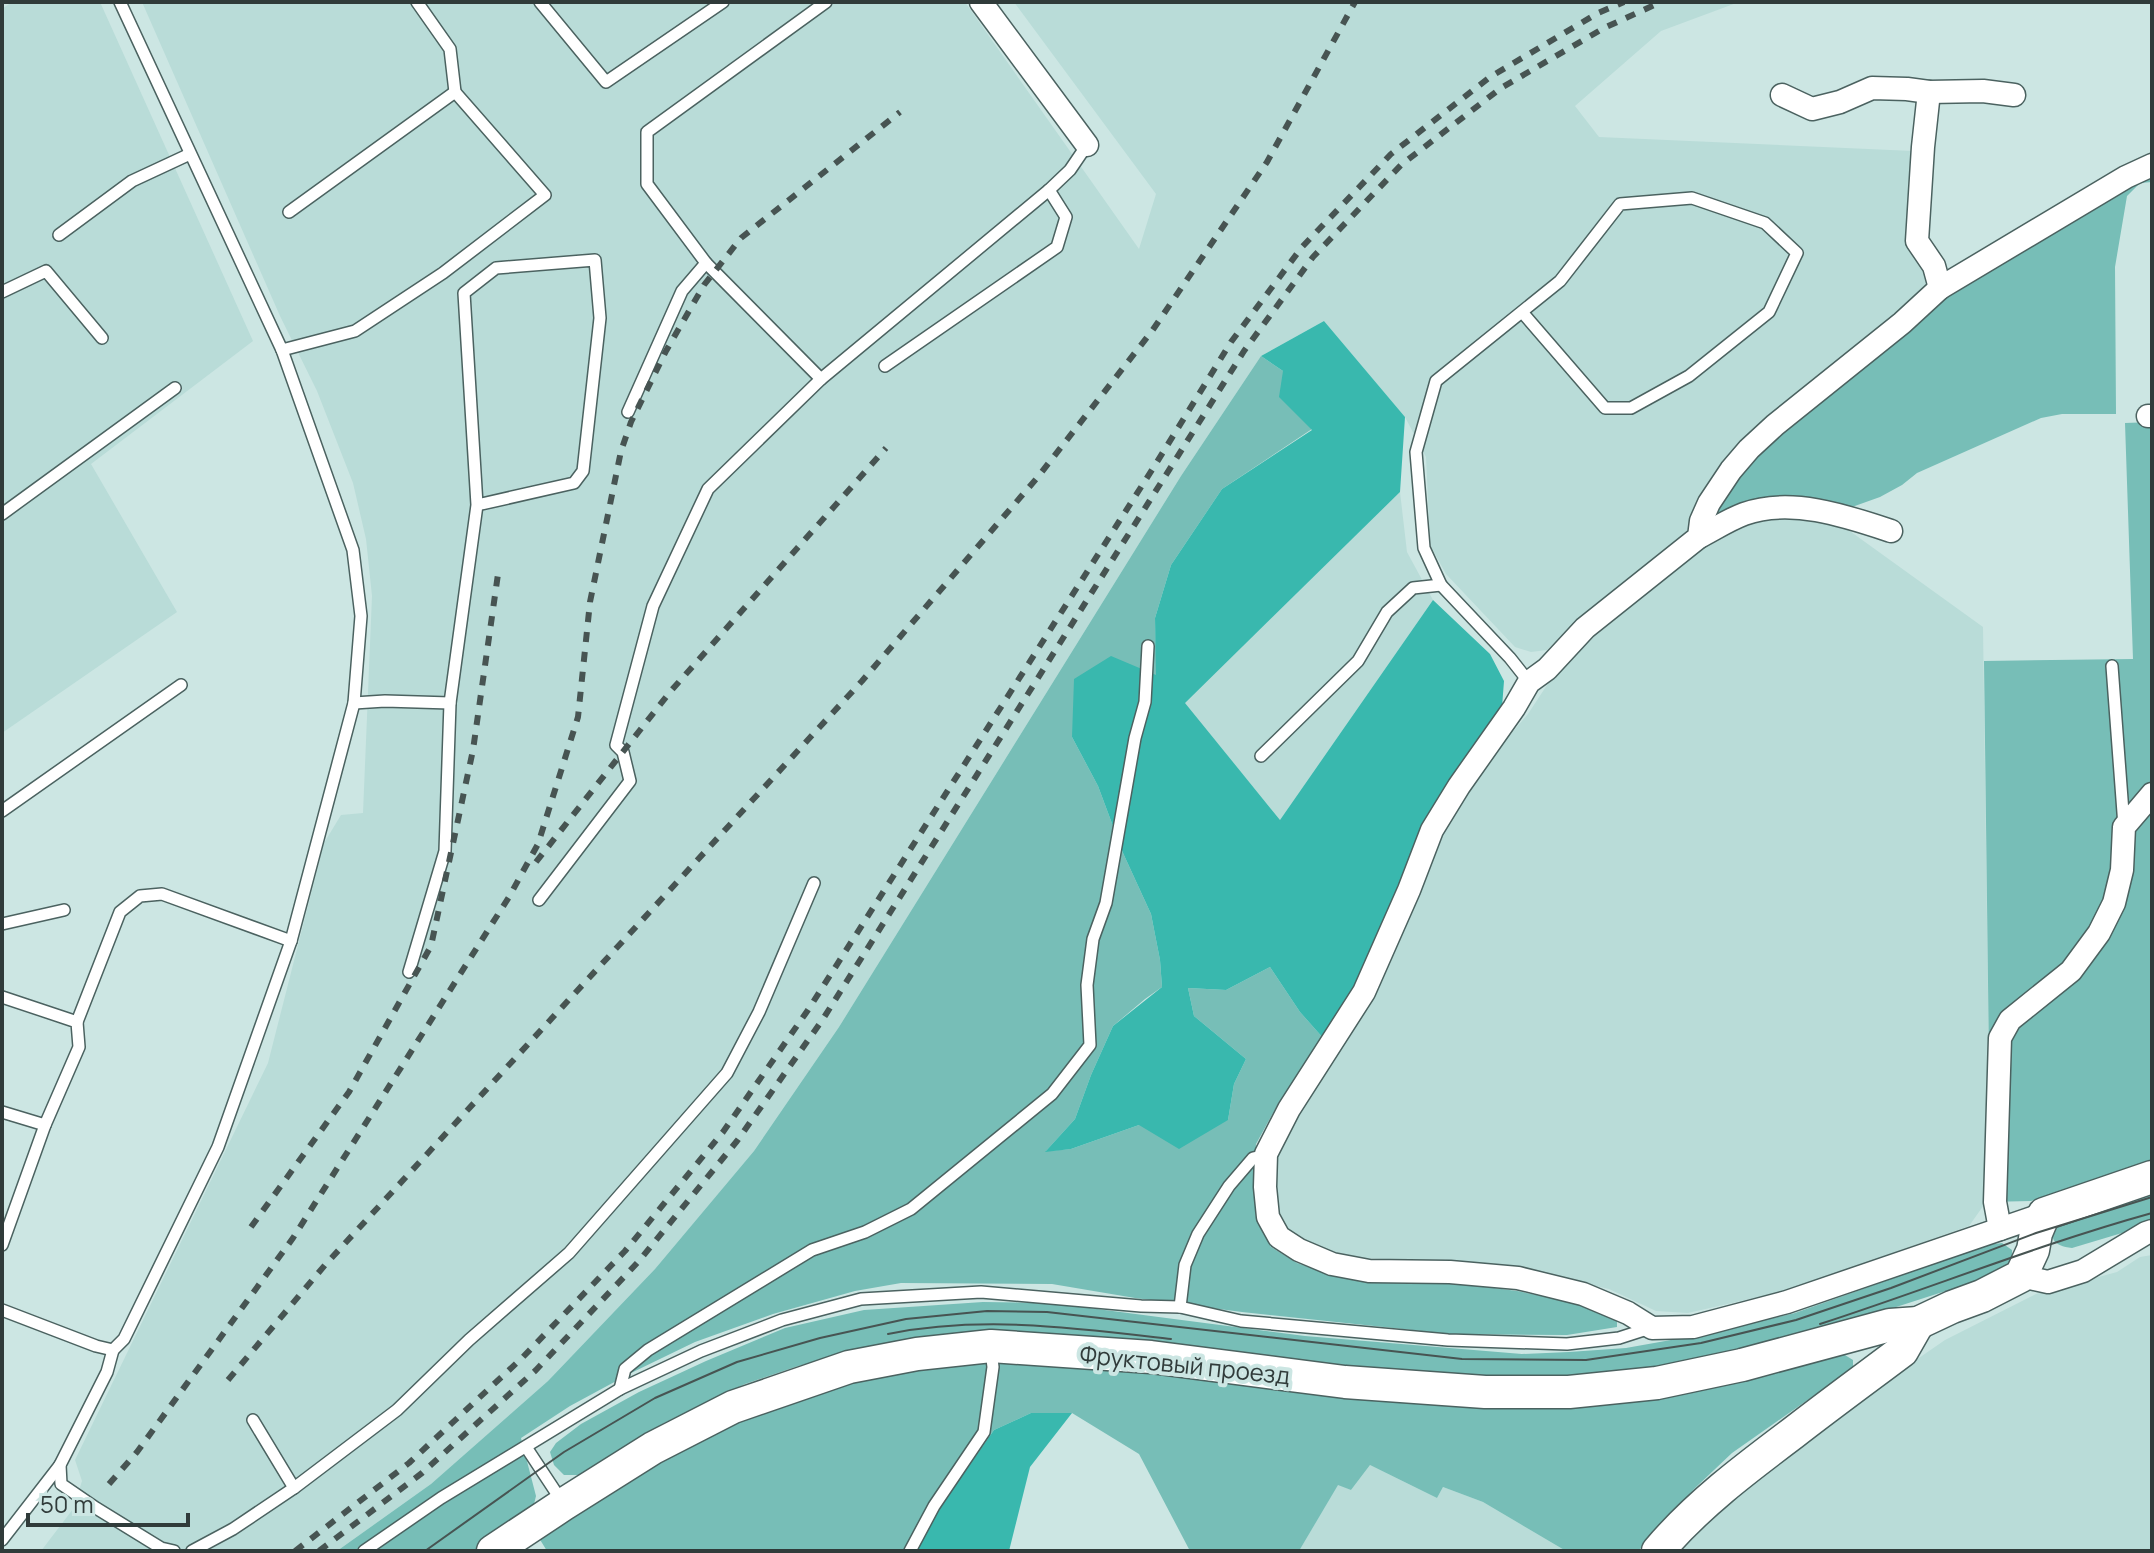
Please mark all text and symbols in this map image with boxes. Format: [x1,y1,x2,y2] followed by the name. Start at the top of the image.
[1078,1337,1292,1391] street label: Фруктовый проезд
[28,1477,188,1527] scale bar
[40,1487,94,1520] text: 50 m

